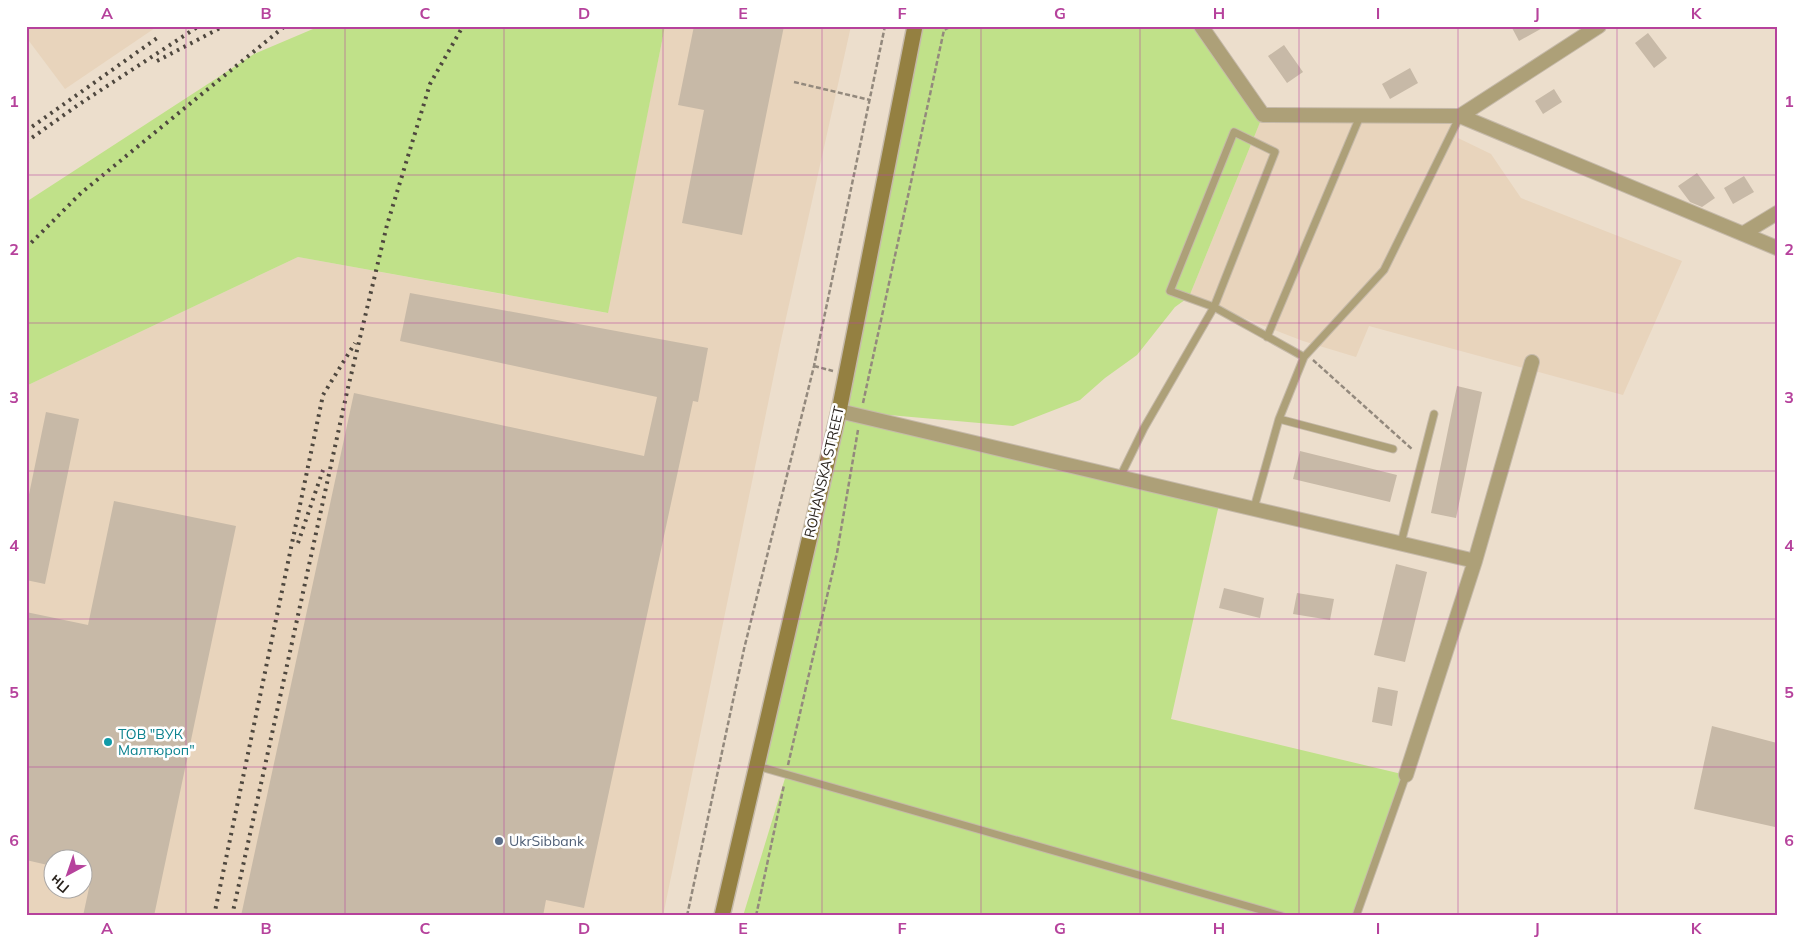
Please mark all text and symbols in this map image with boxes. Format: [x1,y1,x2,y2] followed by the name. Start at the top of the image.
[101,3,113,23] text: A
[260,3,272,23] text: B
[420,3,431,23] text: C
[578,3,590,23] text: D
[738,3,748,23] text: E
[897,3,907,23] text: F
[1054,3,1066,23] text: G
[1213,3,1225,23] text: H
[1376,3,1380,23] text: I
[1534,3,1540,23] text: J
[1691,3,1703,23] text: K
[9,91,19,111] text: 1
[1784,91,1794,111] text: 1
[9,239,19,259] text: 2
[1784,239,1794,259] text: 2
[9,387,19,407] text: 3
[1784,387,1794,407] text: 3
[800,404,848,540] street label: ROHANSKA STREET
[9,535,19,555] text: 4
[1784,535,1794,555] text: 4
[9,682,19,702] text: 5
[1784,682,1794,702] text: 5
[118,725,195,759] place label: ТОВ "ВУК Малтюроп"
[102,736,114,748] marker: ТОВ "ВУК Малтюроп"
[9,830,19,850] text: 6
[1784,830,1794,850] text: 6
[509,832,585,850] place label: UkrSibbank
[493,835,505,847] marker: UkrSibbank
[42,850,92,900] north arrow
[46,871,73,897] text: Пн
[101,918,113,938] text: A
[260,918,272,938] text: B
[420,918,431,938] text: C
[578,918,590,938] text: D
[738,918,748,938] text: E
[897,918,907,938] text: F
[1054,918,1066,938] text: G
[1213,918,1225,938] text: H
[1376,918,1380,938] text: I
[1534,918,1540,938] text: J
[1691,918,1703,938] text: K

